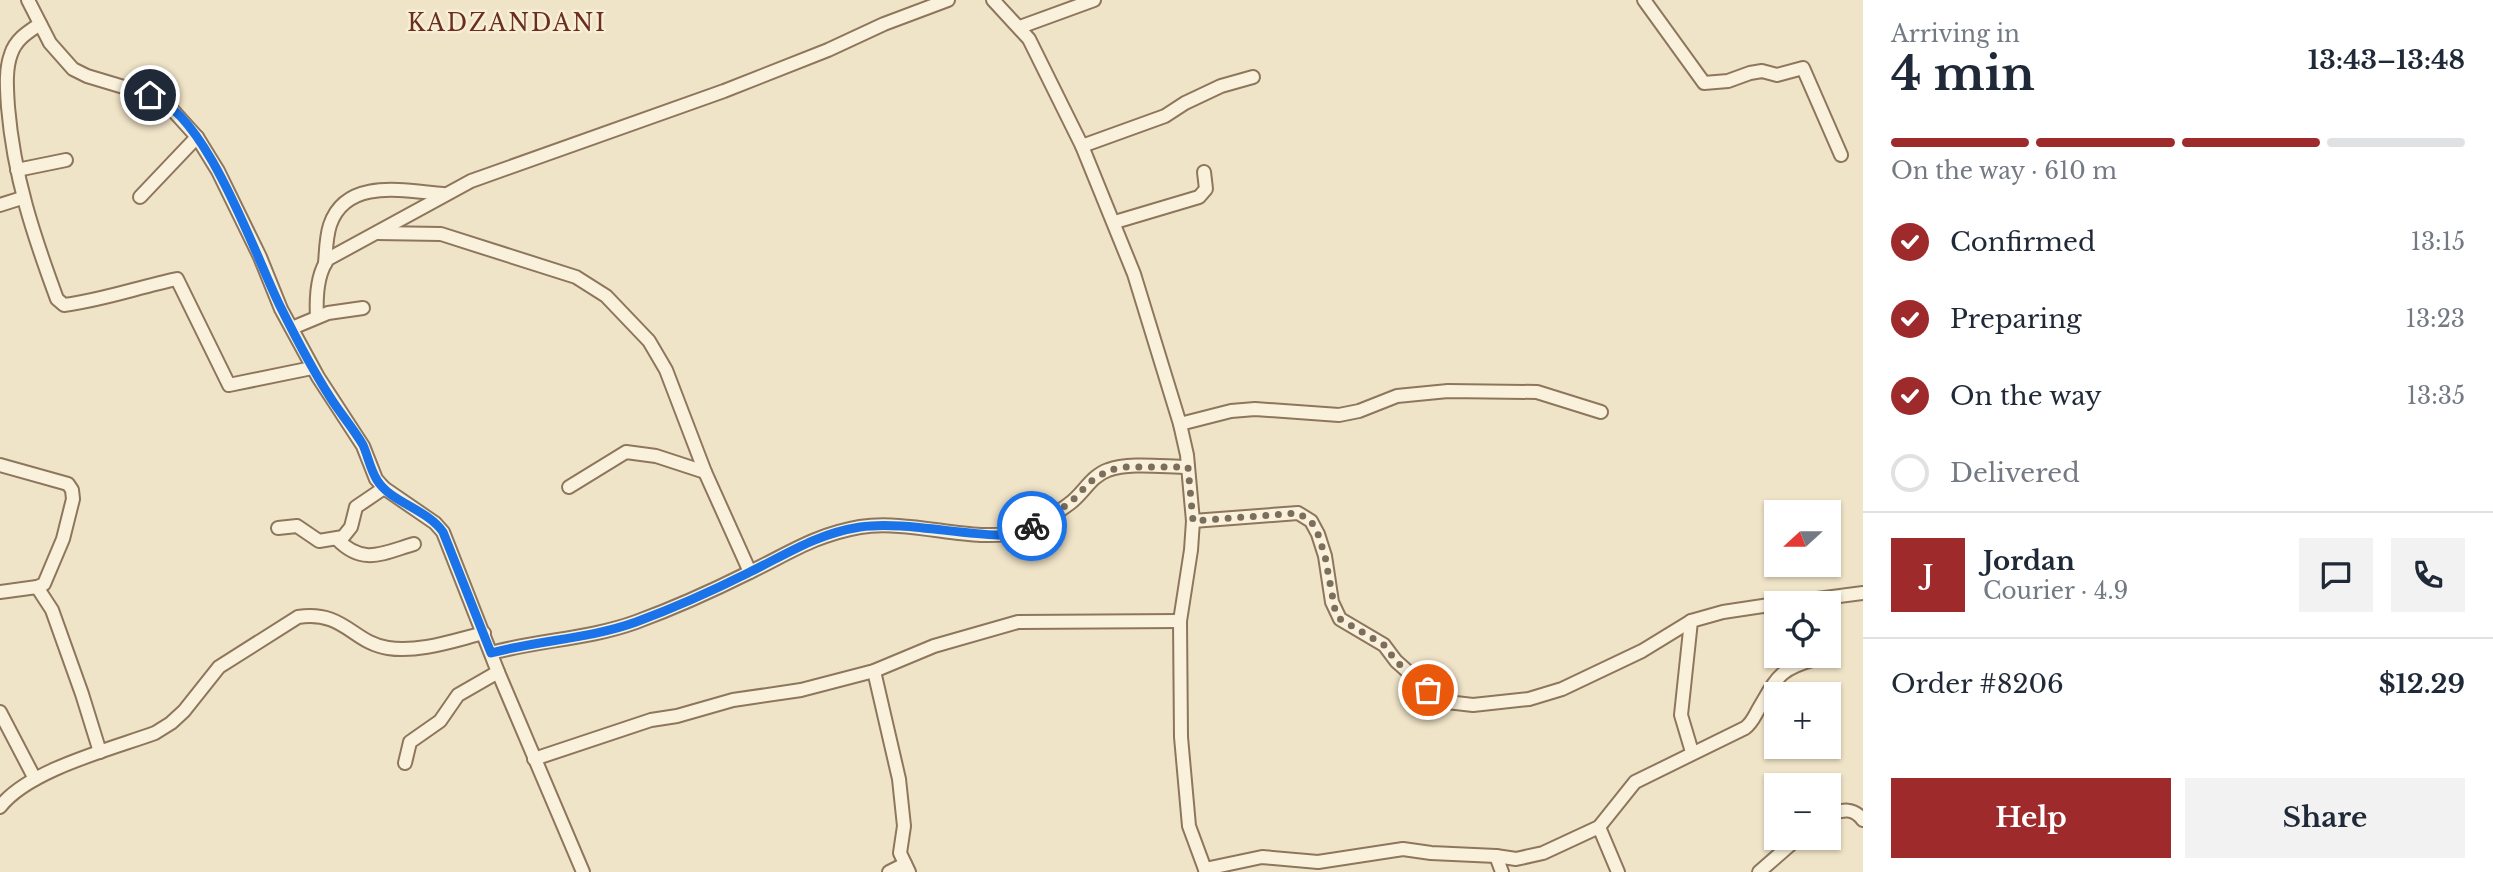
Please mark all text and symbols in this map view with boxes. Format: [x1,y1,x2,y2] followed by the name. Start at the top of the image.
[407,9,607,37] district label: KADZANDANI
[1891,20,2020,48] text: Arriving in
[2308,44,2465,76] text: 13:43–13:48
[1891,45,2035,102] text: 4 min
[120,65,180,125] pin
[131,76,169,114] icon: home
[1891,157,2117,185] text: On the way · 610 m
[1891,223,1929,261] icon: check
[1950,226,2095,258] text: Confirmed
[2411,228,2465,256] text: 13:15
[1891,300,1929,338] icon: check
[1950,303,2082,335] text: Preparing
[2406,305,2465,333] text: 13:23
[1891,377,1929,415] icon: check
[1950,380,2102,412] text: On the way
[2407,382,2465,410] text: 13:35
[1950,457,2080,489] text: Delivered
[997,491,1067,561] courier
[1764,500,1841,578] north arrow
[1764,500,1841,850] map controls
[1013,507,1051,545] icon: bike
[2299,538,2373,612] button: chat
[2391,538,2465,612] button: phone
[1983,545,2075,577] text: Jordan
[1923,559,1933,591] text: J
[1983,577,2128,605] text: Courier · 4.9
[1764,591,1841,668] button: locate
[1398,660,1458,720] pin
[1891,668,2064,700] text: Order #8206
[2379,668,2465,700] text: $12.29
[1409,671,1447,709] icon: bag
[1764,682,1841,759] button: +
[1764,773,1841,850] button: −
[1891,778,2171,858] button: Help
[2185,778,2465,858] button: Share

